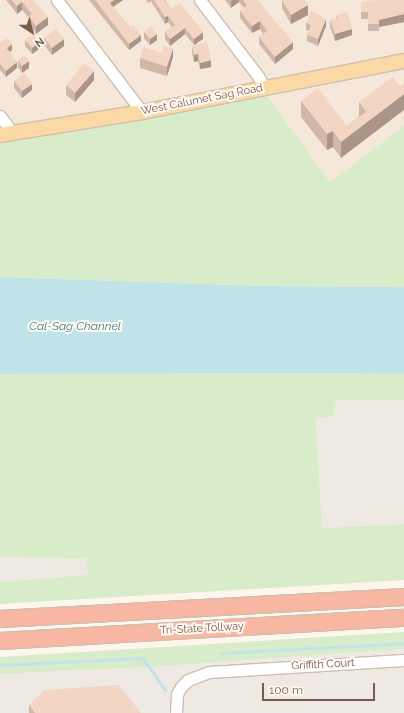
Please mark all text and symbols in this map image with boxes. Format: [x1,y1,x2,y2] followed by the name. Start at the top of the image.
[12,12,52,52] north arrow
[32,34,47,50] text: N
[140,82,264,118] street label: West Calumet Sag Road
[29,320,121,334] water label: Cal-Sag Channel
[160,620,244,638] street label: Tri-State Tollway
[291,657,355,673] street label: Griffith Court
[264,675,377,701] scale bar
[269,683,303,697] text: 100 m

